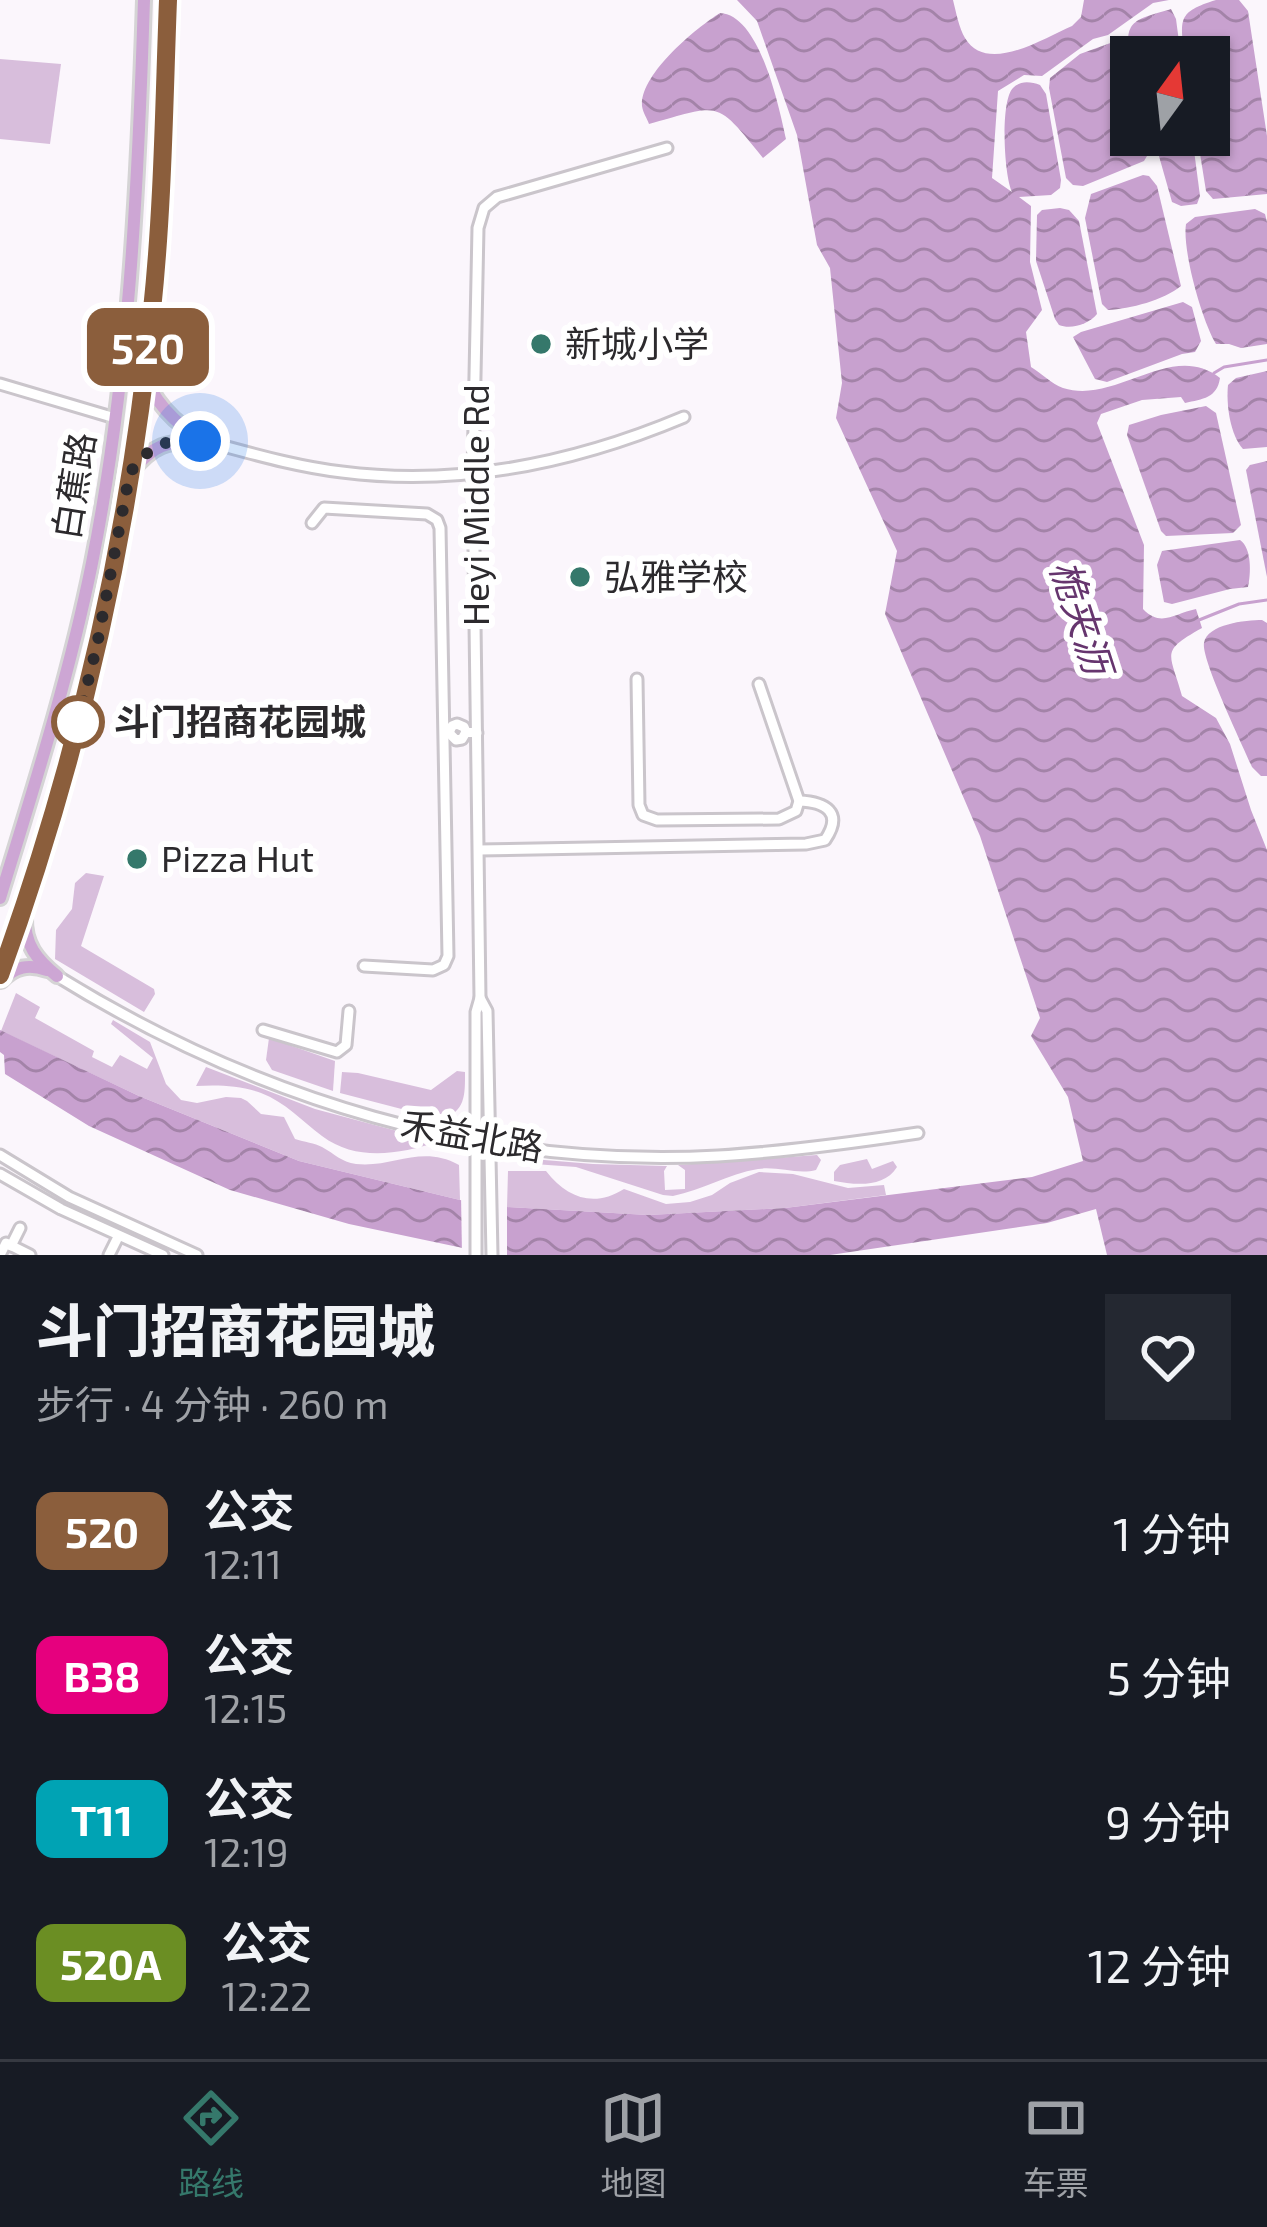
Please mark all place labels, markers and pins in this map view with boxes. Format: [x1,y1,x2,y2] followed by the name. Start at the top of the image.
[565,321,709,364] place label: 新城小学
[528,331,554,357] marker: 新城小学
[604,554,748,597] place label: 弘雅学校
[567,564,593,590] marker: 弘雅学校
[53,697,103,747] marker: 斗门招商花园城
[114,699,366,742] place label: 斗门招商花园城
[161,836,314,879] place label: Pizza Hut
[124,846,150,872] marker: Pizza Hut

